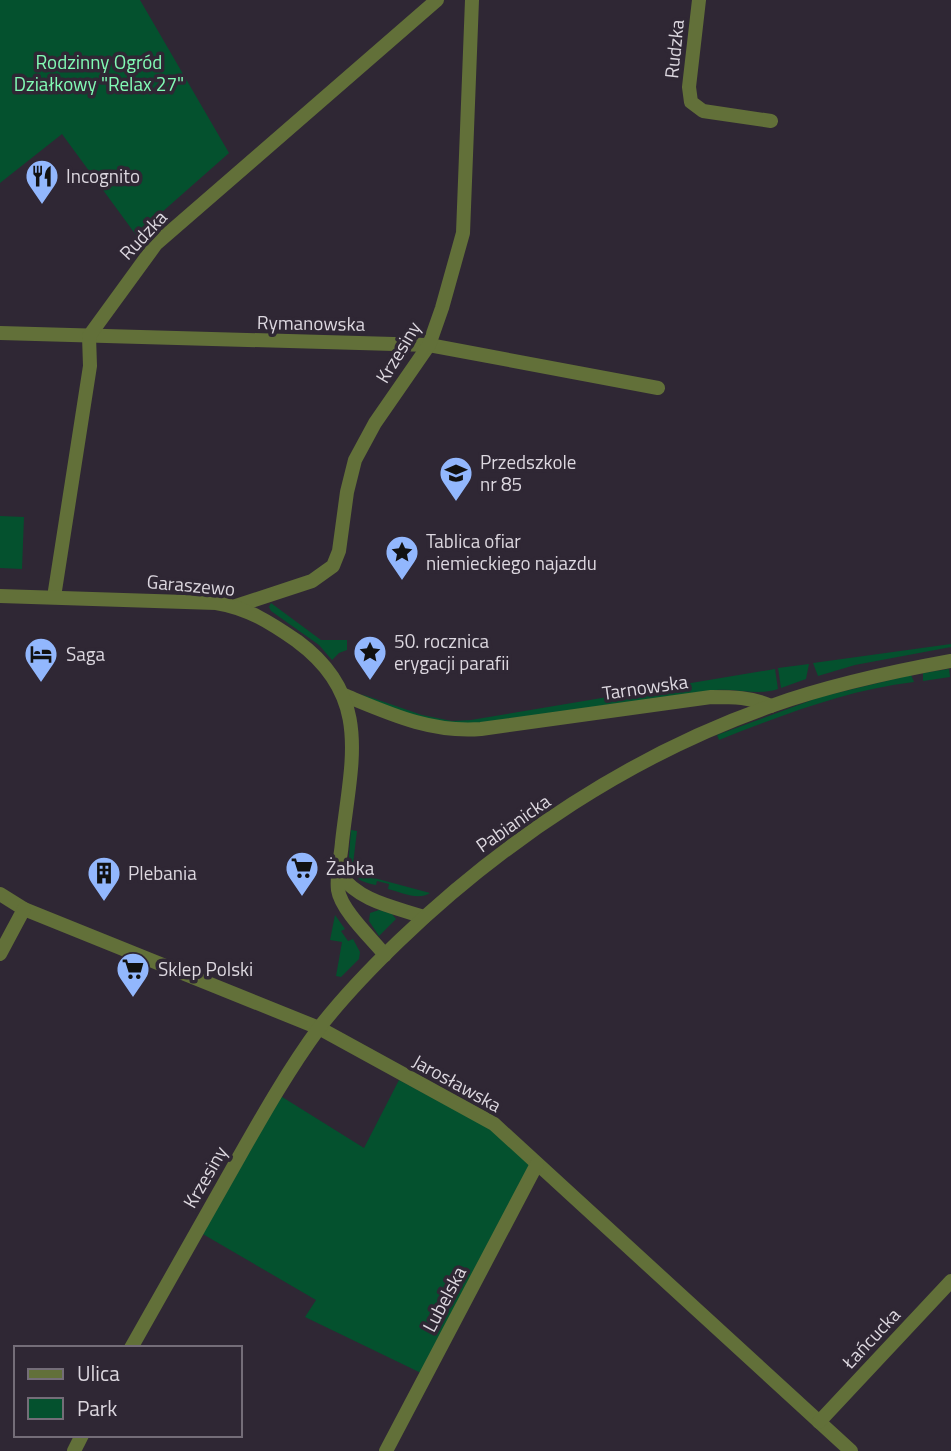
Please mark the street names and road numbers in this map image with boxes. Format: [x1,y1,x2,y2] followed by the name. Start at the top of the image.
[656,18,691,80] street label: Rudzka
[112,203,174,266] street label: Rudzka
[257,307,366,338] street label: Rymanowska
[368,315,427,388] street label: Krzesiny
[146,566,236,603] street label: Garaszewo
[600,666,690,707] street label: Tarnowska
[469,786,556,859] street label: Pabianicka
[408,1046,507,1119] street label: Jarosławska
[175,1140,234,1213] street label: Krzesiny
[414,1260,473,1337] street label: Lubelska
[834,1300,907,1375] street label: Łańcucka

